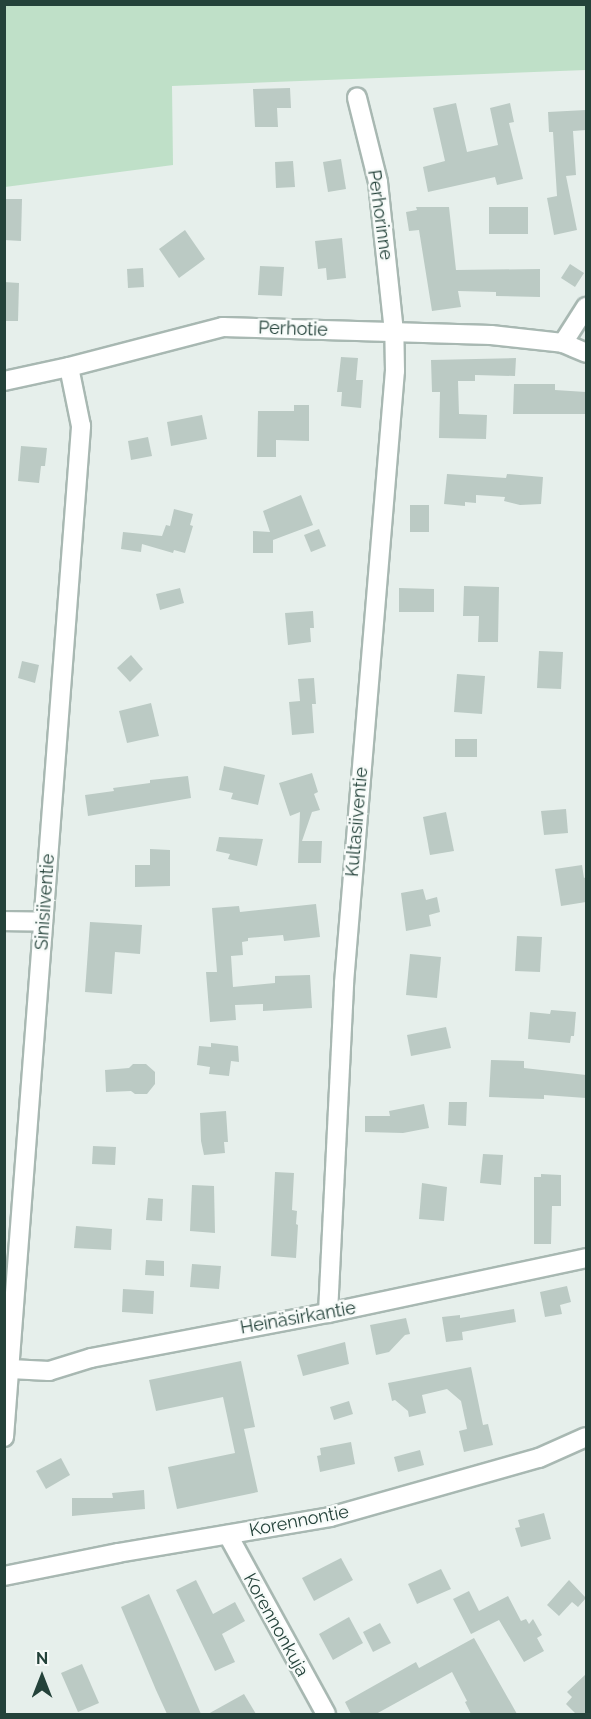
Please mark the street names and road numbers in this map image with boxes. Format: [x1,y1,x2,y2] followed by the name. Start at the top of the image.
[363,168,397,262] street label: Perhorinne
[258,317,328,341] street label: Perhotie
[341,766,373,878] street label: Kultasiiventie
[31,853,59,951] street label: Sinisiiventie
[238,1297,358,1339] street label: Heinäsirkantie
[247,1501,351,1541] street label: Korennontie
[239,1570,313,1680] street label: Korennonkuja

